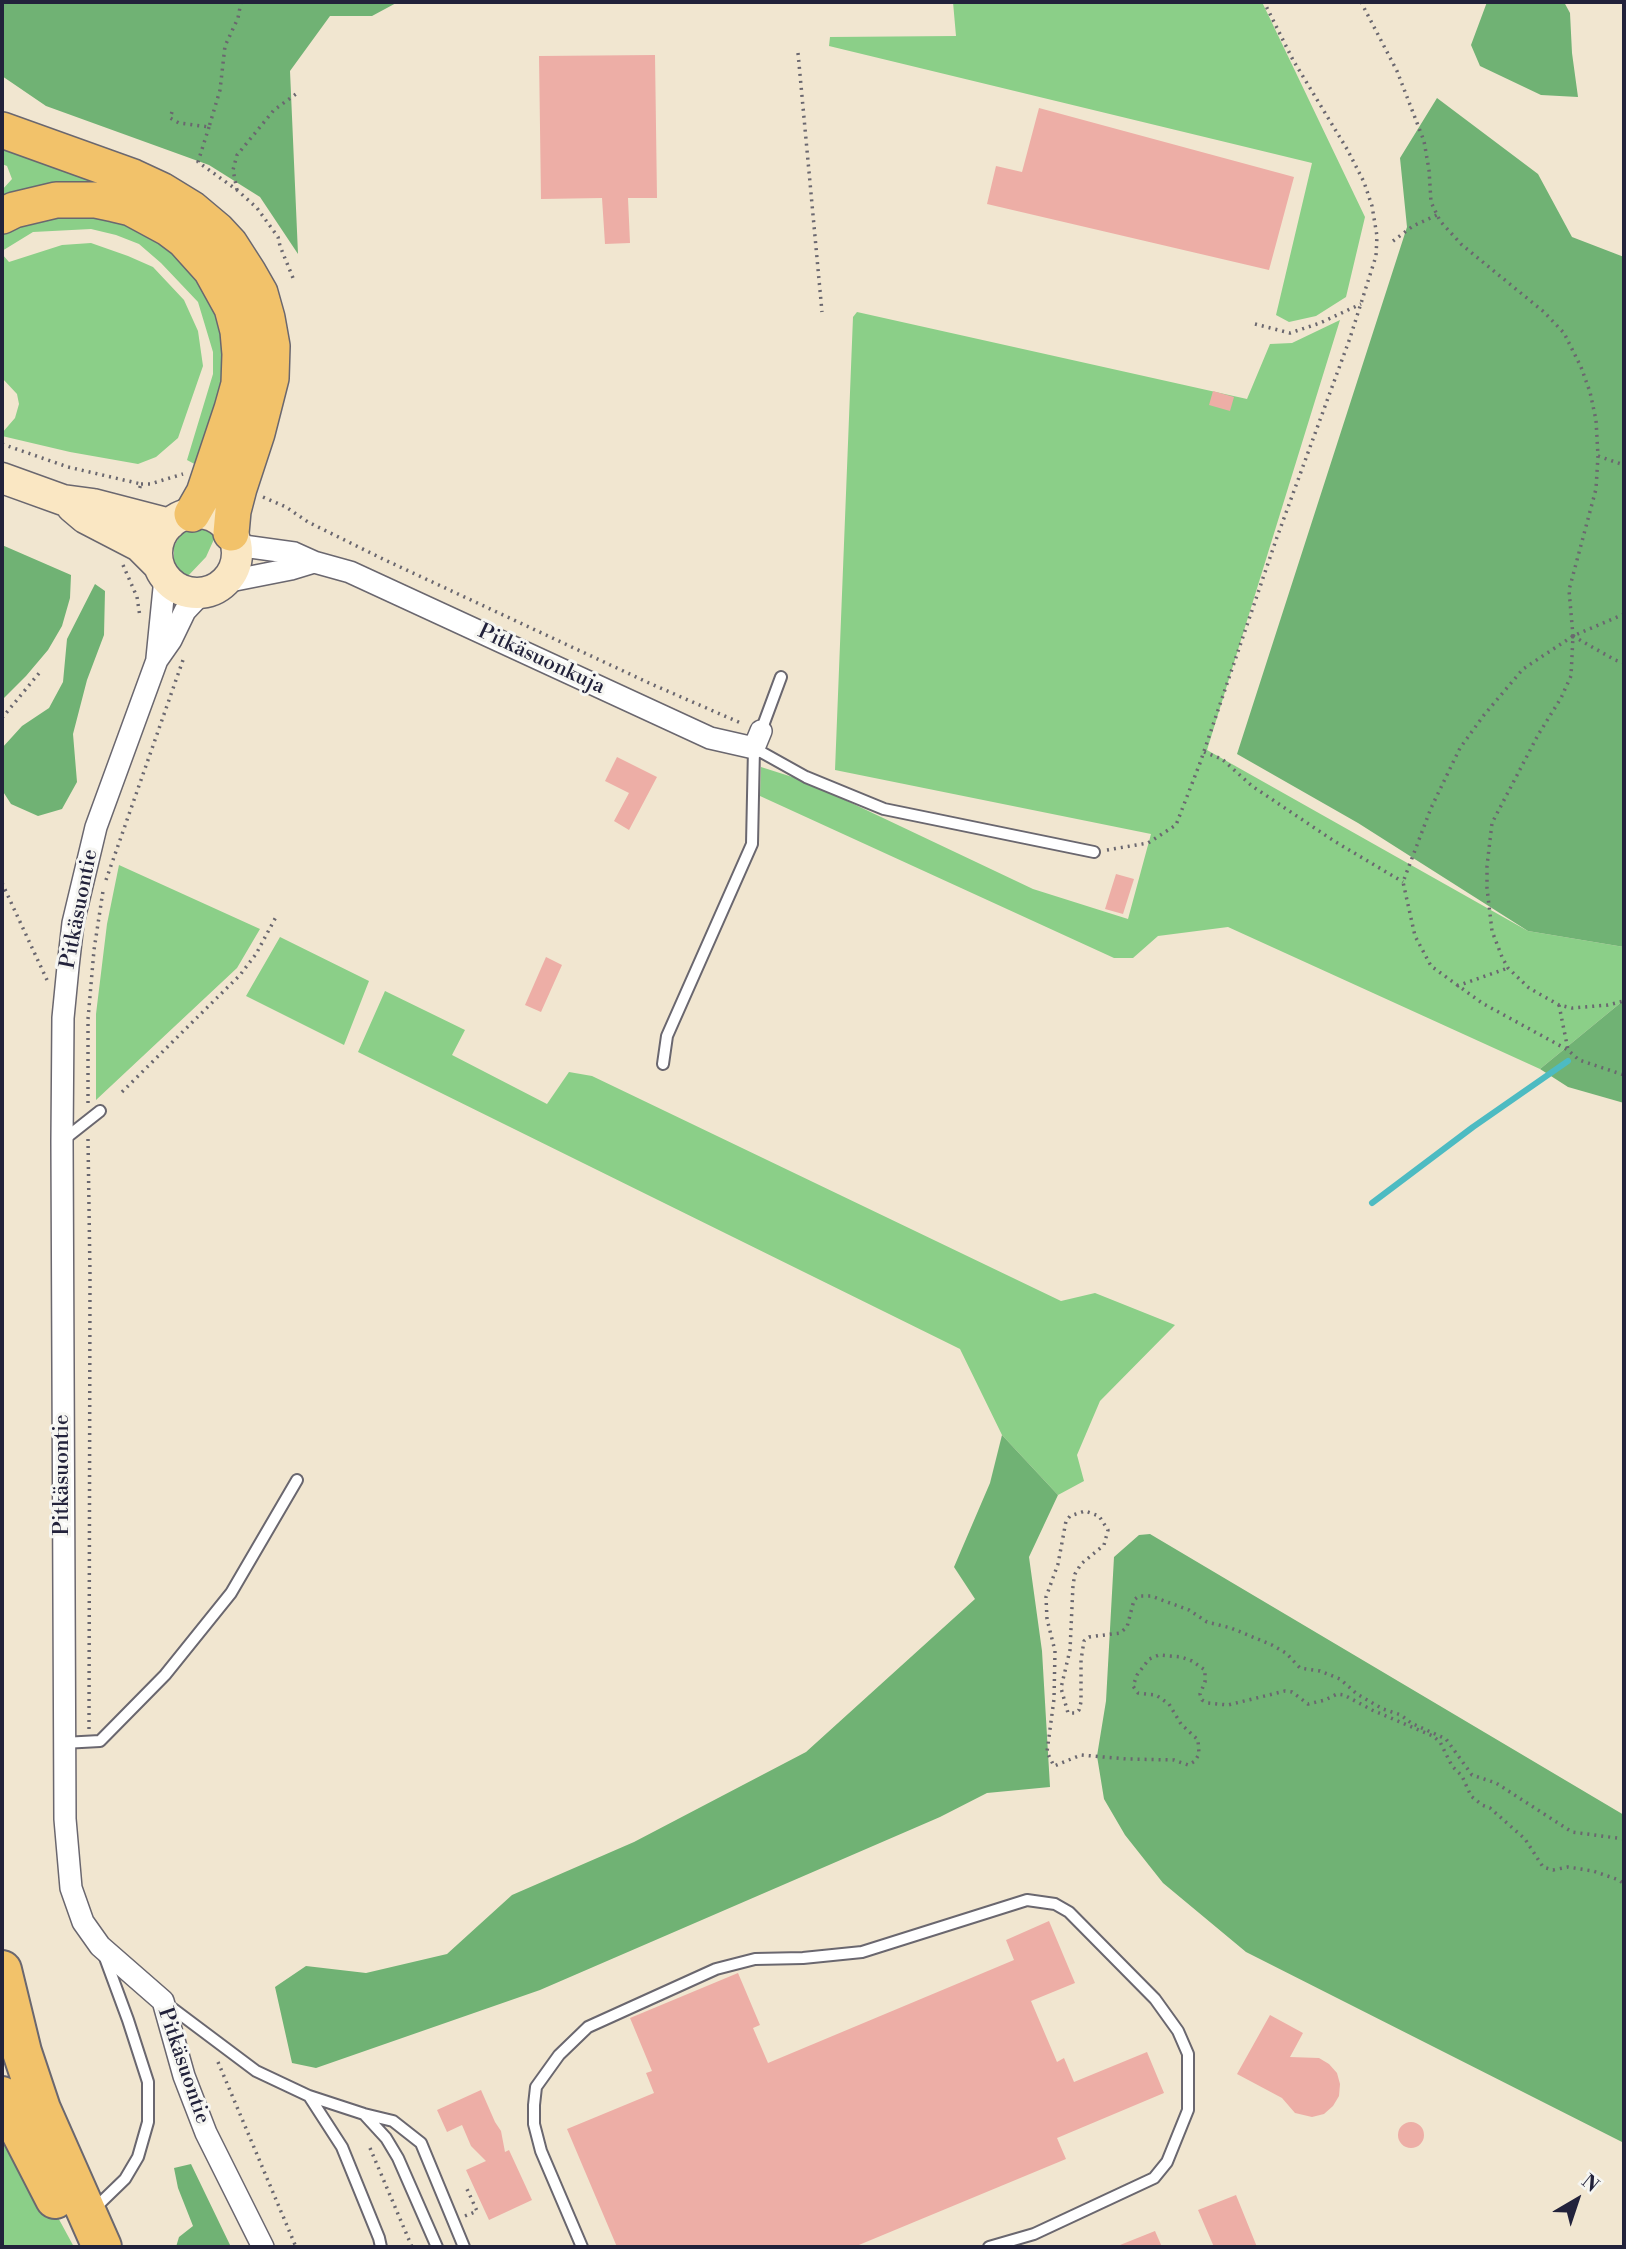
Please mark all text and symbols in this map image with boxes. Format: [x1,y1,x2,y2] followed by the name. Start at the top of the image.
[473,620,609,700] street label: Pitkäsuonkuja
[56,847,104,971] street label: Pitkäsuontie
[50,1414,76,1536] street label: Pitkäsuontie
[151,2005,215,2127] street label: Pitkäsuontie
[1542,2165,1612,2235] north arrow
[1577,2170,1604,2198] text: N

